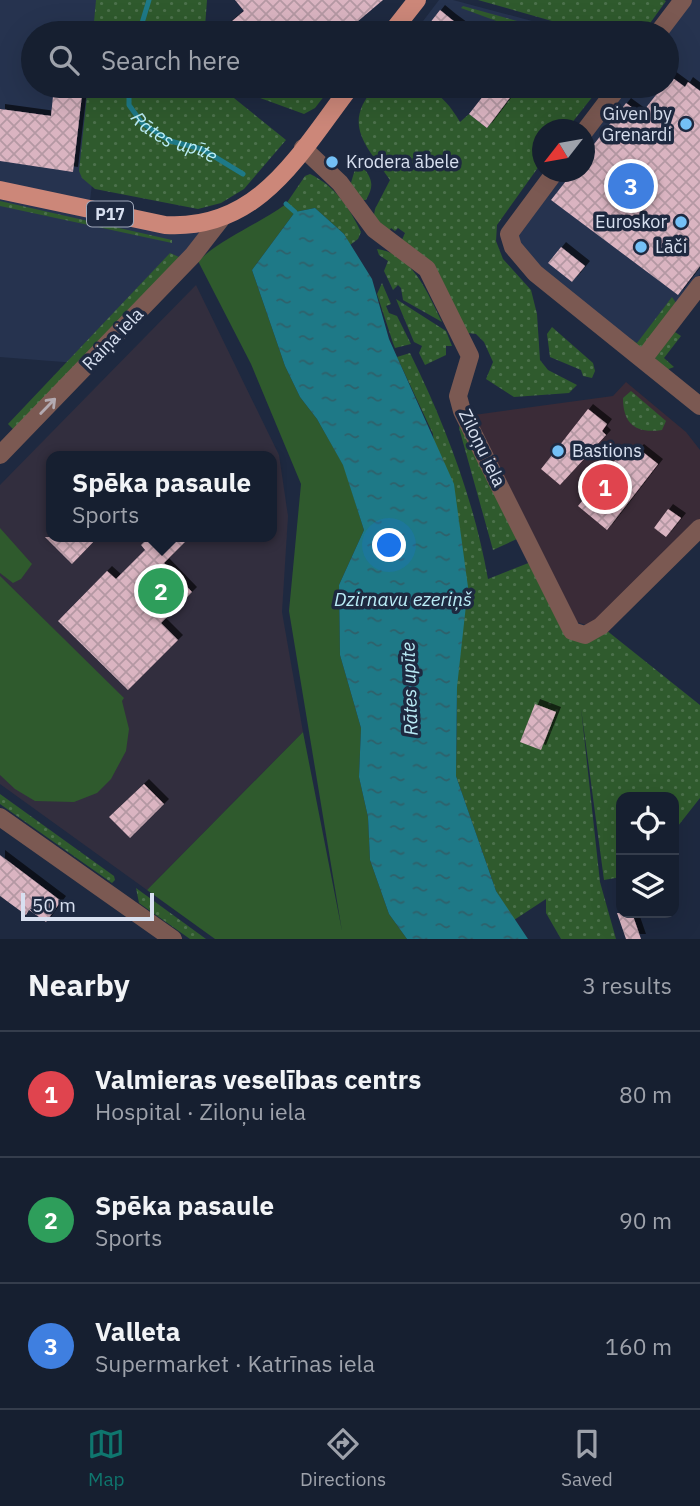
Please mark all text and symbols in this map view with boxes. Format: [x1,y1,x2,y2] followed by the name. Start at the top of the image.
[21,21,679,98] search box
[45,41,83,79] icon: search
[101,43,240,77] text: Search here
[602,102,672,146] place label: Given by Grenardi
[126,107,223,168] water label: Rātes upīte
[678,116,694,132] marker: Given by Grenardi
[532,119,595,182] north arrow
[346,150,459,173] place label: Krodera ābele
[324,154,340,170] marker: Krodera ābele
[608,160,654,212] pin: 3
[87,202,133,227] road number: P17
[595,210,667,233] place label: Euroskor
[673,214,689,230] marker: Euroskor
[655,235,687,258] place label: Lāči
[633,239,649,255] marker: Lāči
[77,302,148,375] street label: Raiņa iela
[39,398,56,415] one-way arrow
[454,405,511,491] street label: Ziloņu iela
[572,439,642,462] place label: Bastions
[550,443,566,459] marker: Bastions
[46,451,277,542] popup
[582,461,628,513] pin: 1
[72,465,251,499] text: Spēka pasaule
[72,499,139,529] text: Sports
[372,528,406,562] your location
[138,565,184,617] pin: 2
[334,587,472,611] water label: Dzirnavu ezeriņš
[395,641,423,736] water label: Rātes upīte
[616,792,679,918] map controls
[616,792,679,855] button: locate
[616,855,679,918] button: layers
[21,890,154,922] scale bar
[32,893,76,917] text: 50 m
[28,965,130,1004] text: Nearby
[582,970,672,1000] text: 3 results
[95,1062,421,1096] text: Valmieras veselības centrs
[44,1079,58,1109] text: 1
[619,1079,672,1109] text: 80 m
[95,1096,306,1126] text: Hospital · Ziloņu iela
[95,1188,274,1222] text: Spēka pasaule
[44,1205,58,1235] text: 2
[619,1205,672,1235] text: 90 m
[95,1222,162,1252] text: Sports
[95,1314,181,1348] text: Valleta
[44,1331,58,1361] text: 3
[605,1331,672,1361] text: 160 m
[95,1348,375,1378] text: Supermarket · Katrīnas iela
[87,1425,125,1491] tab: Map
[300,1425,386,1491] tab: Directions
[561,1425,613,1491] tab: Saved

